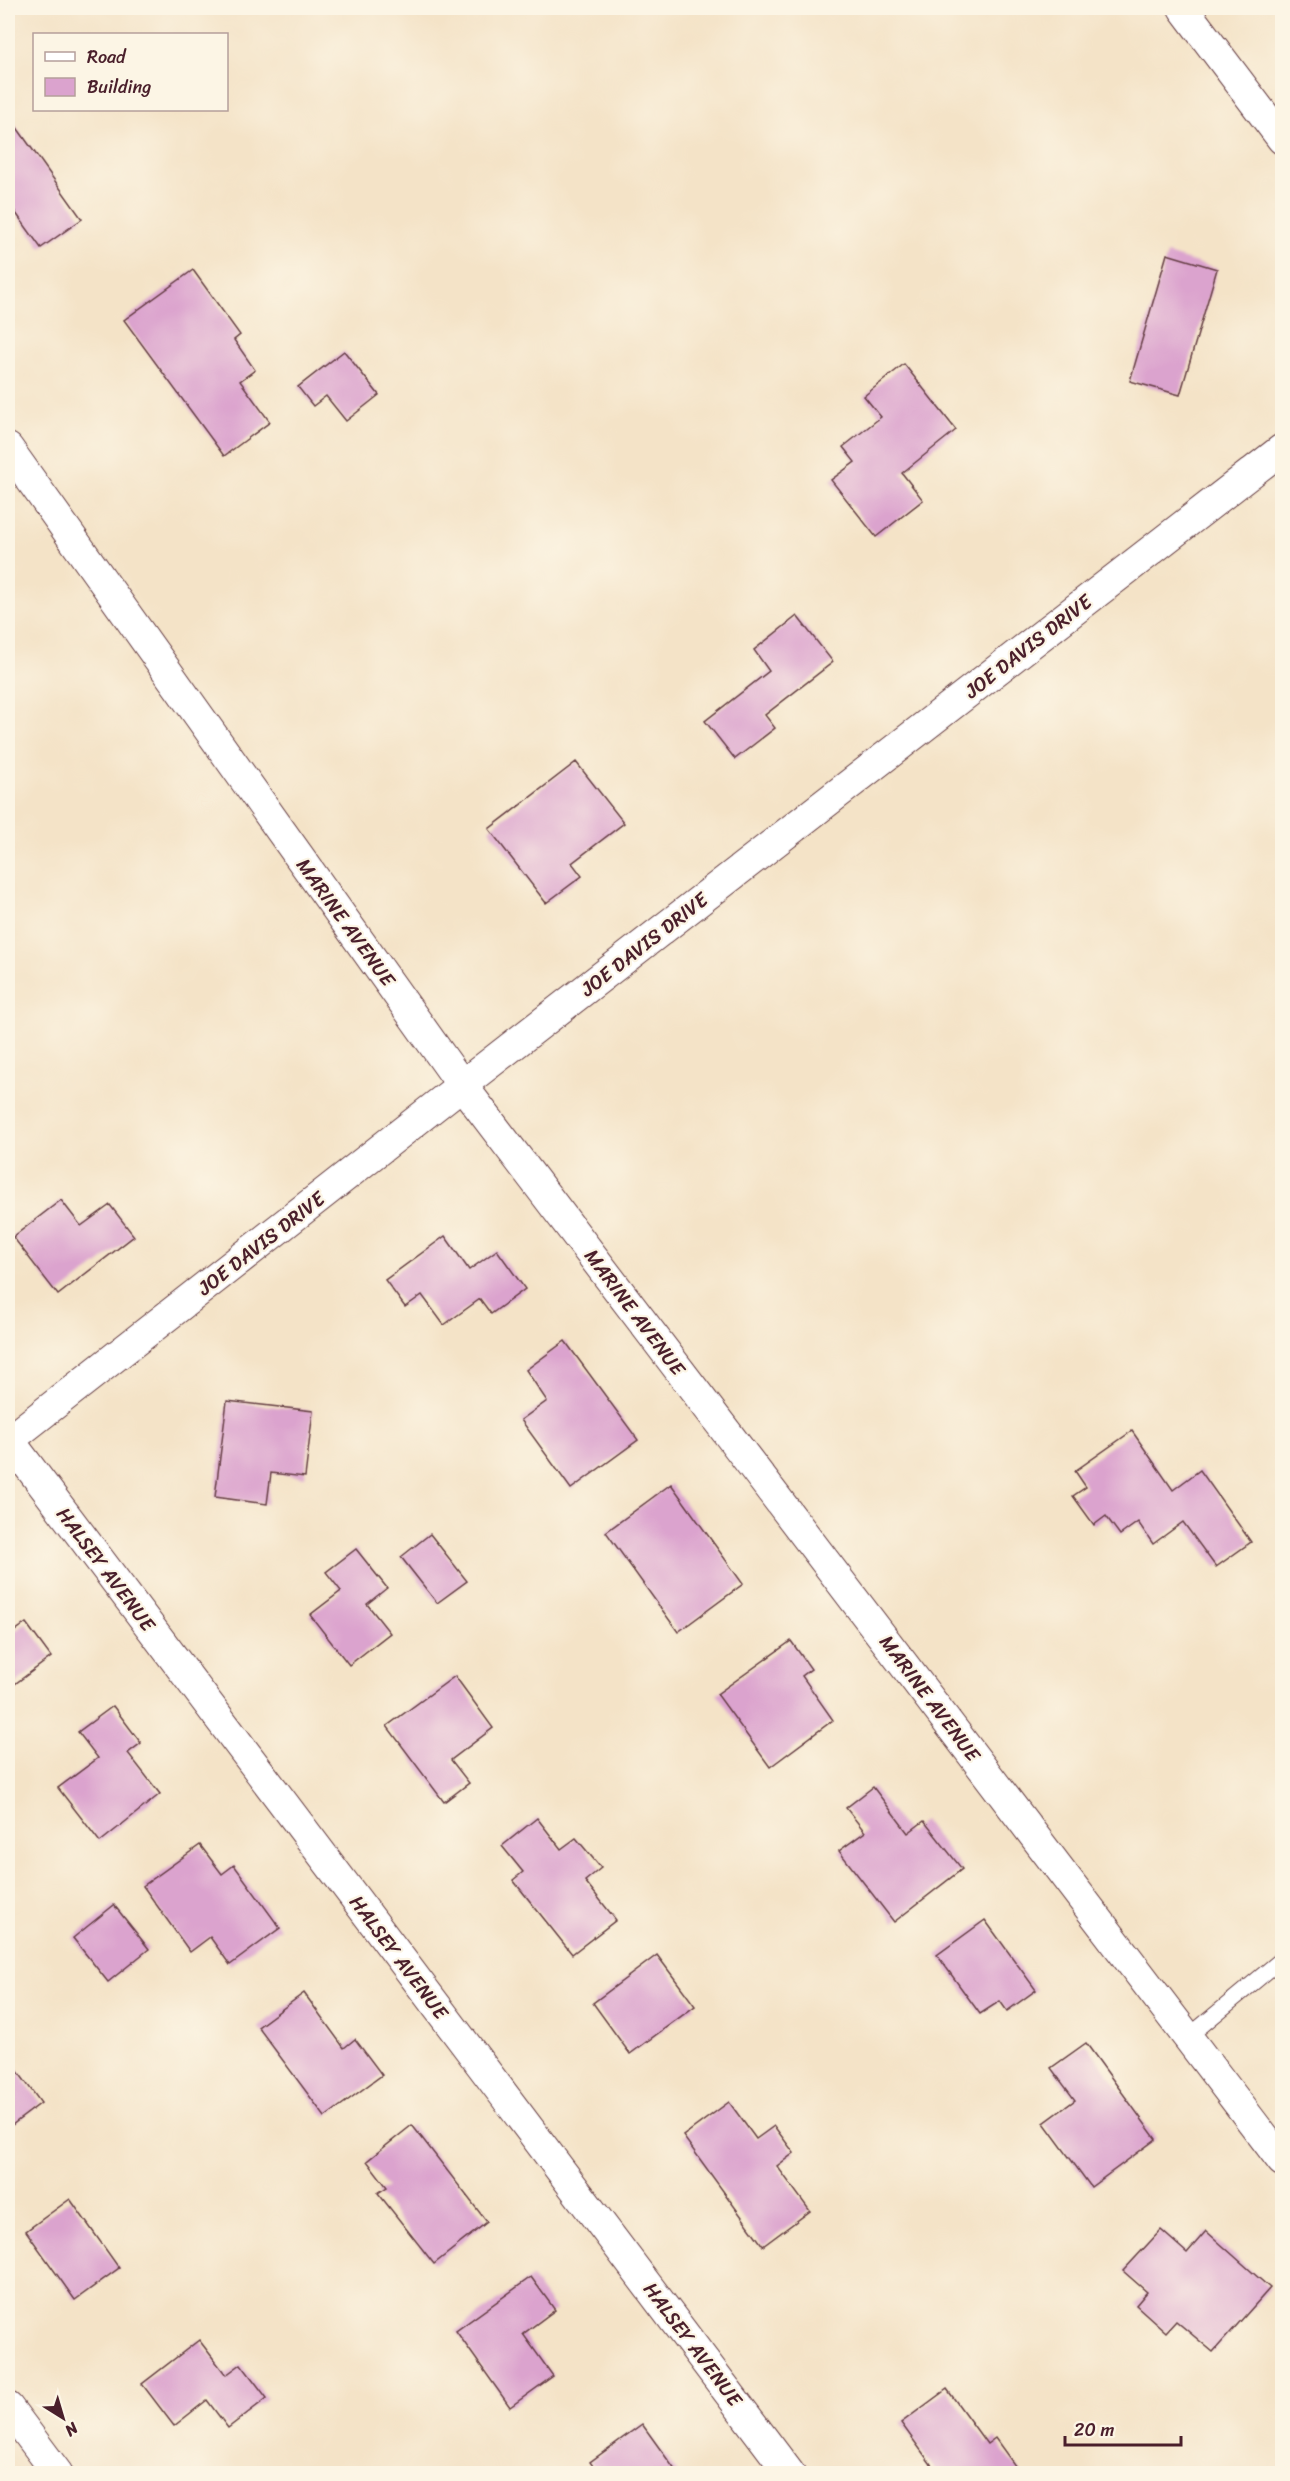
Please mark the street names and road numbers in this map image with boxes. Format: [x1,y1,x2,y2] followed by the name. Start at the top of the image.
[956,584,1101,708] street label: JOE DAVIS DRIVE
[287,851,406,996] street label: MARINE AVENUE
[572,882,717,1006] street label: JOE DAVIS DRIVE
[189,1181,334,1305] street label: JOE DAVIS DRIVE
[575,1241,695,1385] street label: MARINE AVENUE
[47,1499,165,1641] street label: HALSEY AVENUE
[870,1627,990,1771] street label: MARINE AVENUE
[340,1887,458,2029] street label: HALSEY AVENUE
[634,2274,752,2416] street label: HALSEY AVENUE

